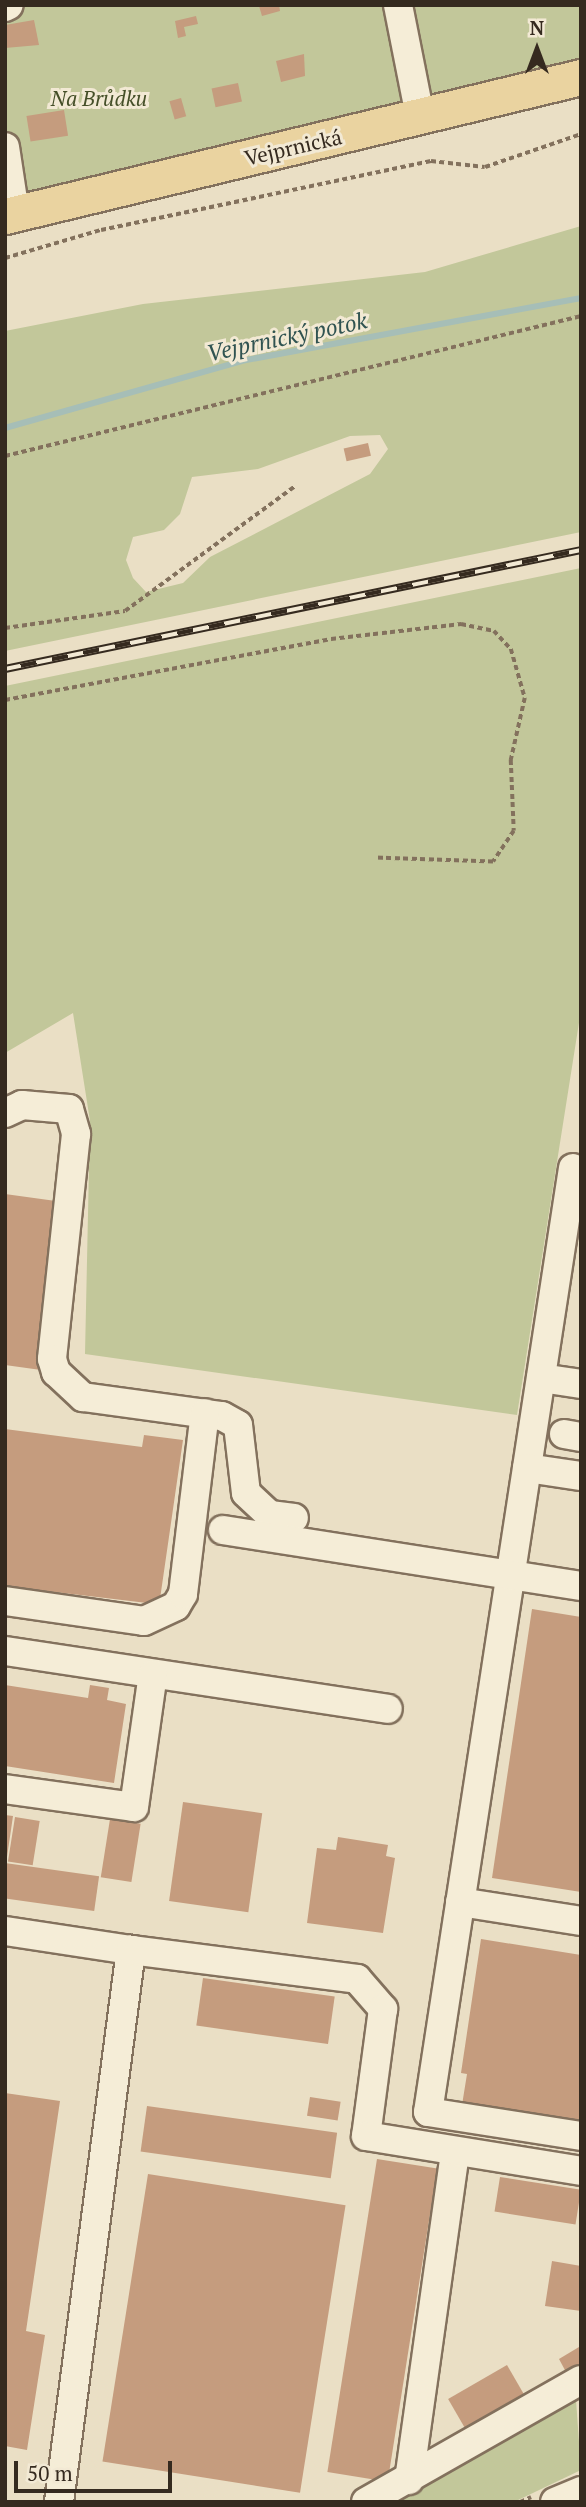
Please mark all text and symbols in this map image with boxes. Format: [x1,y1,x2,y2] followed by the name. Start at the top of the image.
[502,14,572,84] north arrow
[530,15,544,40] text: N
[51,85,147,111] park label: Na Brůdku
[242,124,344,170] street label: Vejprnická
[204,307,370,367] water label: Vejprnický potok
[18,2448,175,2492] scale bar
[27,2459,73,2487] text: 50 m

